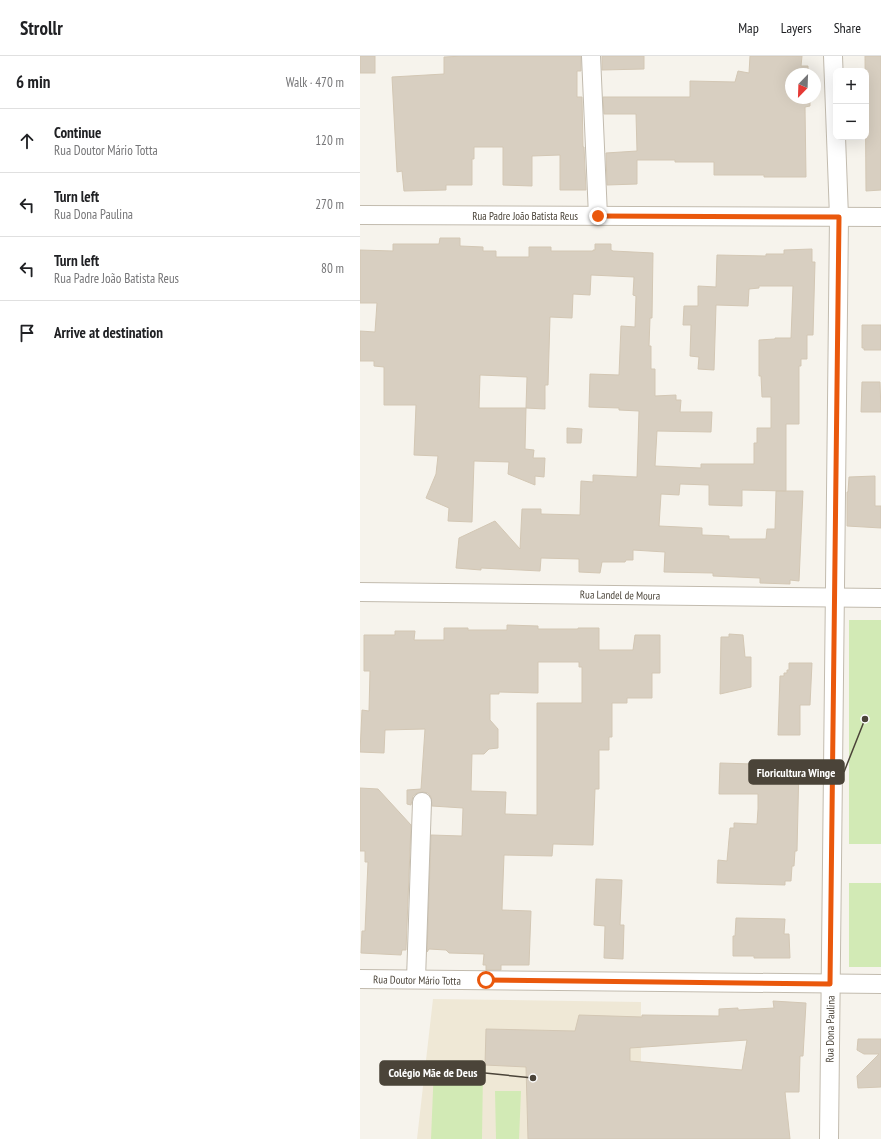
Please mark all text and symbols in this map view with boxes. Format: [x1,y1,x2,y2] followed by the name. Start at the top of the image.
[20,16,63,40] text: Strollr
[738,19,759,37] text: Map
[781,19,812,37] text: Layers
[834,19,861,37] text: Share
[785,68,821,104] north arrow
[833,68,869,140] map controls
[833,68,869,104] button: +
[16,71,50,93] text: 6 min
[286,74,344,91] text: Walk · 470 m
[833,104,869,140] button: −
[54,123,101,142] text: Continue
[16,130,38,152] icon: ahead
[315,132,344,149] text: 120 m
[54,142,158,159] text: Rua Doutor Mário Totta
[54,187,99,206] text: Turn left
[16,194,38,216] icon: left
[315,196,344,213] text: 270 m
[54,206,133,223] text: Rua Dona Paulina
[589,207,607,225] route end
[472,209,578,223] street label: Rua Padre João Batista Reus
[54,251,99,270] text: Turn left
[16,258,38,280] icon: left
[321,260,344,277] text: 80 m
[54,270,179,287] text: Rua Padre João Batista Reus
[16,322,38,344] icon: arrive
[54,323,163,342] text: Arrive at destination
[580,587,660,603] street label: Rua Landel de Moura
[749,760,844,784] callout: Floricultura Winge
[757,765,835,780] text: Floricultura Winge
[477,971,495,989] route start
[373,972,461,988] street label: Rua Doutor Mário Totta
[822,995,838,1063] street label: Rua Dona Paulina
[380,1061,485,1085] callout: Colégio Mãe de Deus
[389,1065,477,1080] text: Colégio Mãe de Deus

